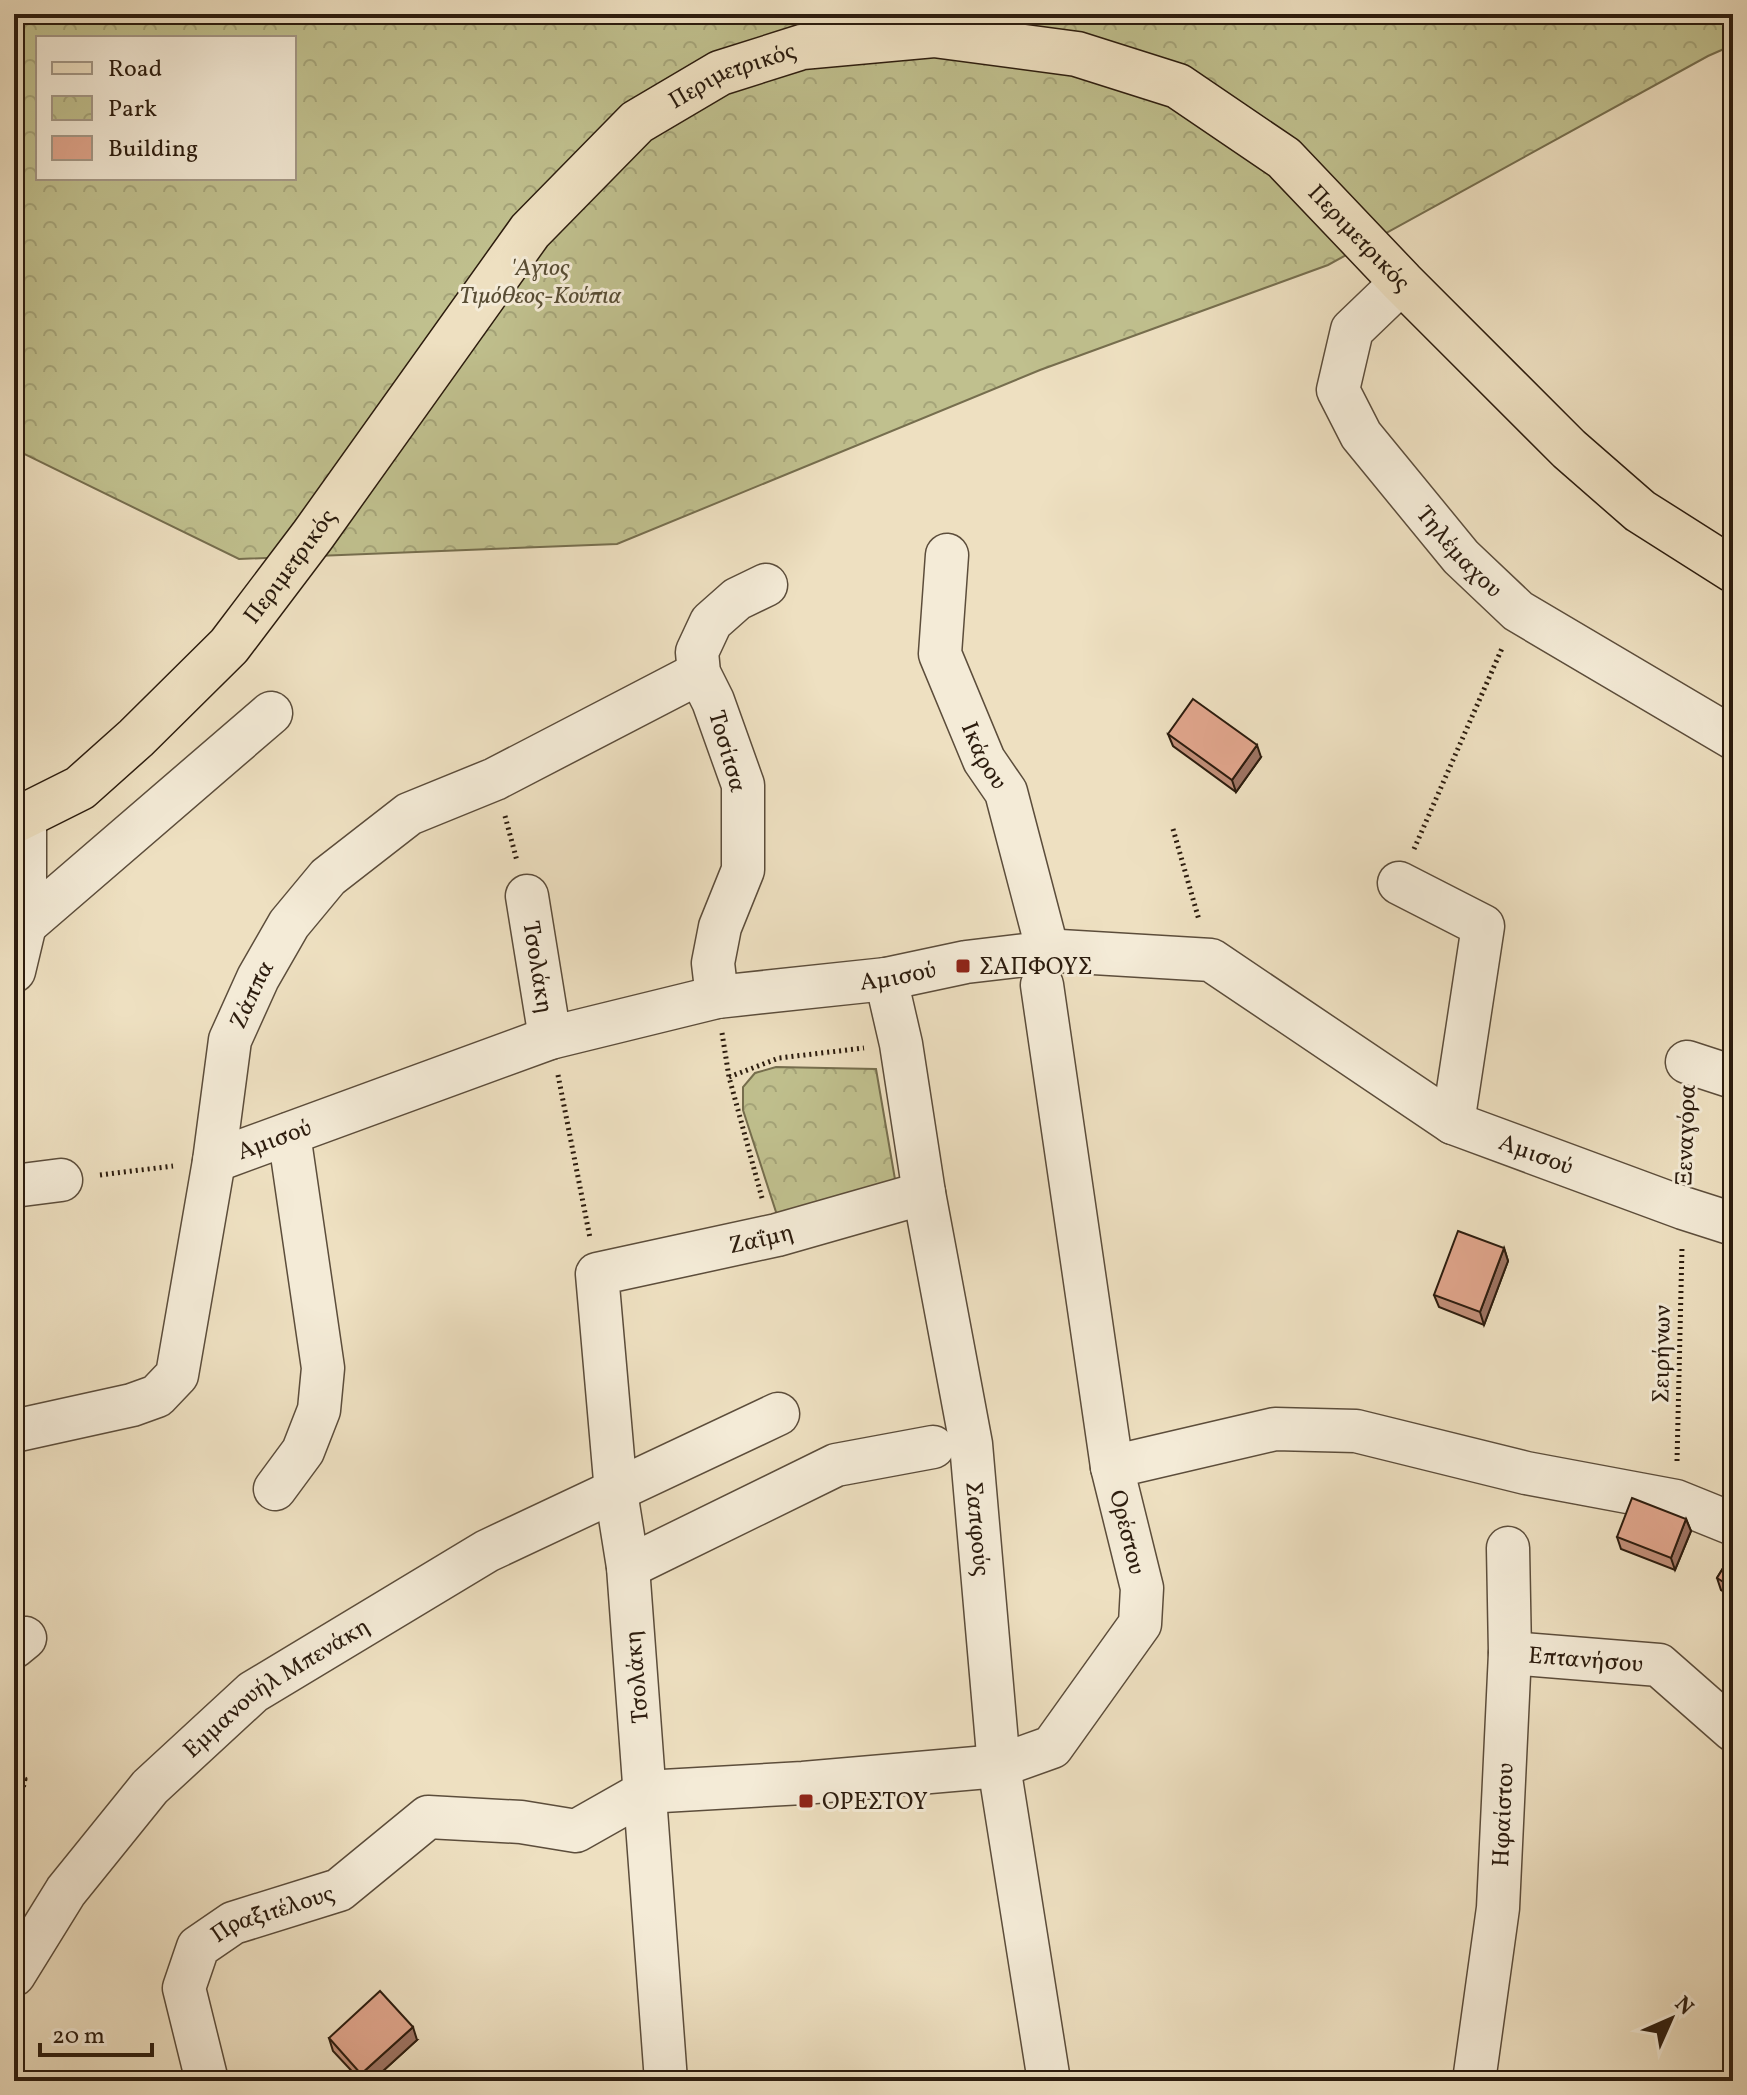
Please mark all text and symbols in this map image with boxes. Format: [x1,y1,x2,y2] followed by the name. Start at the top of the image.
[663,35,801,119] street label: Περιμετρικός
[36,36,296,180] legend
[108,53,162,87] text: Road
[108,93,157,127] text: Park
[108,133,198,167] text: Building
[1299,178,1417,300] street label: Περιμετρικός
[459,252,622,314] park label: 'Αγιος Τιμόθεος-Κούπια
[1407,499,1509,607] street label: Τηλέμαχου
[236,502,345,632] street label: Περιμετρικός
[698,707,754,796] street label: Τοσίτσα
[951,717,1015,797] street label: Ικάρου
[512,918,561,1016] street label: Τσολάκη
[979,951,1092,985] place label: ΣΑΠΦΟΥΣ
[858,954,940,1001] street label: Αμισού
[222,955,284,1035] street label: Ζάππα
[954,957,972,975] marker: ΣΑΠΦΟΥΣ
[1668,1084,1706,1186] street label: Ξεναγόρα
[233,1112,317,1170] street label: Αμισού
[1494,1126,1578,1185] street label: Αμισού
[726,1216,798,1264] street label: Ζαΐμη
[1645,1304,1681,1403] street label: Σειρήνων
[955,1480,997,1578] street label: Σαπφούς
[1099,1487,1153,1578] street label: Ορέστου
[176,1610,377,1767] street label: Εμμανουήλ Μπενάκη
[617,1629,659,1725] street label: Τσολάκη
[1527,1640,1644,1683] street label: Επτανήσου
[1485,1762,1524,1868] street label: Ηφαίστου
[822,1786,928,1820] place label: ΟΡΕΣΤΟΥ
[797,1792,815,1810] marker: ΟΡΕΣΤΟΥ
[205,1877,339,1952] street label: Πραξιτέλους
[1631,1979,1711,2059] north arrow
[1667,1990,1700,2023] text: N
[40,2007,152,2057] scale bar
[52,2020,105,2054] text: 20 m

